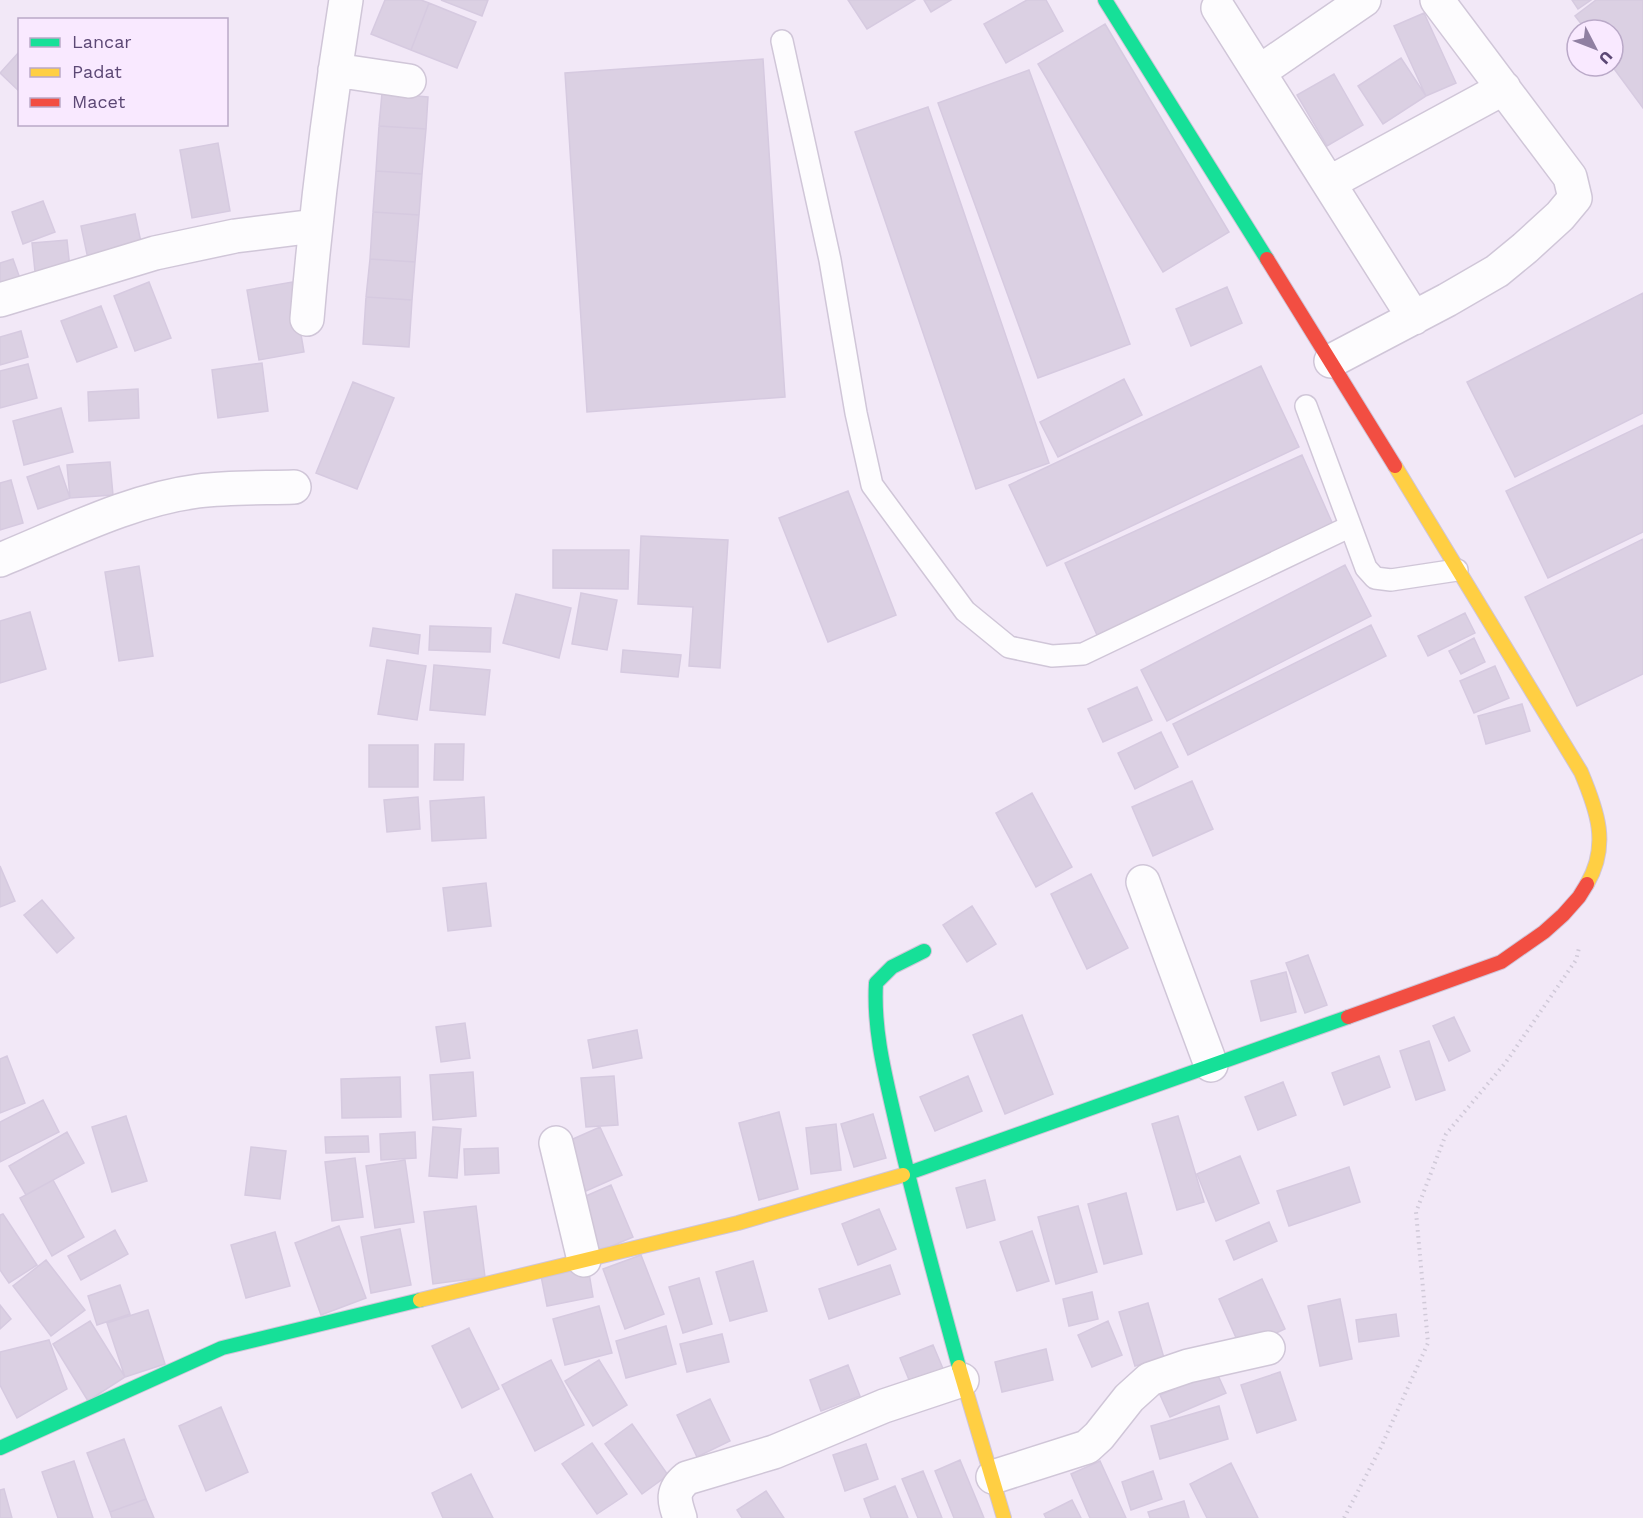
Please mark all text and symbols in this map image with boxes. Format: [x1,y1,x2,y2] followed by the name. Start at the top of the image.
[18,18,228,126] legend
[1565,18,1625,78] north arrow
[72,31,132,52] text: Lancar
[1595,47,1617,68] text: U
[72,61,122,82] text: Padat
[72,91,126,112] text: Macet

